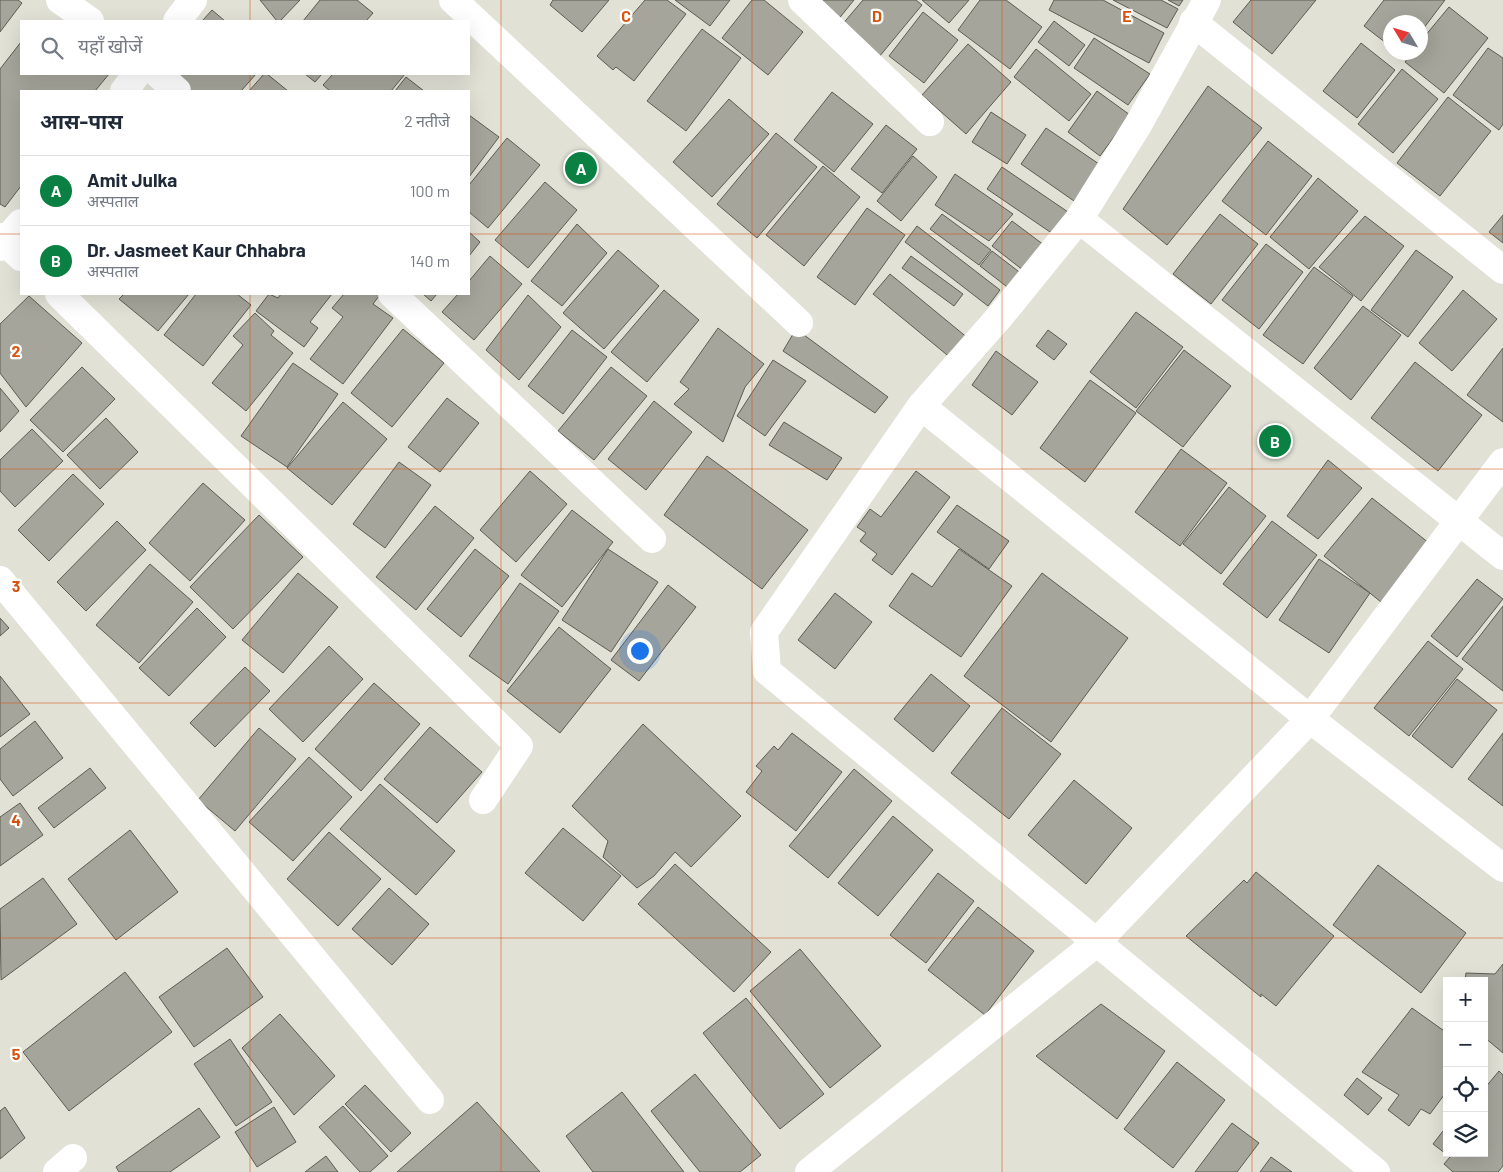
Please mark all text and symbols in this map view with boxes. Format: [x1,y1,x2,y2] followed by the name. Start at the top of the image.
[621,6,631,25] text: C
[872,6,882,25] text: D
[1122,6,1132,25] text: E
[1383,15,1428,60] north arrow
[20,20,470,75] search box
[38,34,66,62] icon: search
[78,34,142,57] text: यहाँ खोजें
[40,108,123,133] text: आस-पास
[404,111,450,130] text: 2 नतीजे
[565,149,597,187] pin: A
[87,168,177,191] text: Amit Julka
[51,181,61,200] text: A
[410,181,450,200] text: 100 m
[87,191,139,210] text: अस्पताल
[87,238,306,261] text: Dr. Jasmeet Kaur Chhabra
[51,251,61,270] text: B
[410,251,450,270] text: 140 m
[87,261,139,280] text: अस्पताल
[12,341,21,360] text: 2
[1259,422,1291,460] pin: B
[12,576,20,595] text: 3
[627,638,653,664] your location
[11,810,21,829] text: 4
[1443,977,1488,1157] map controls
[1443,977,1488,1022] button: +
[1443,1022,1488,1067] button: −
[12,1044,21,1063] text: 5
[1443,1067,1488,1112] button: locate
[1443,1112,1488,1157] button: layers

